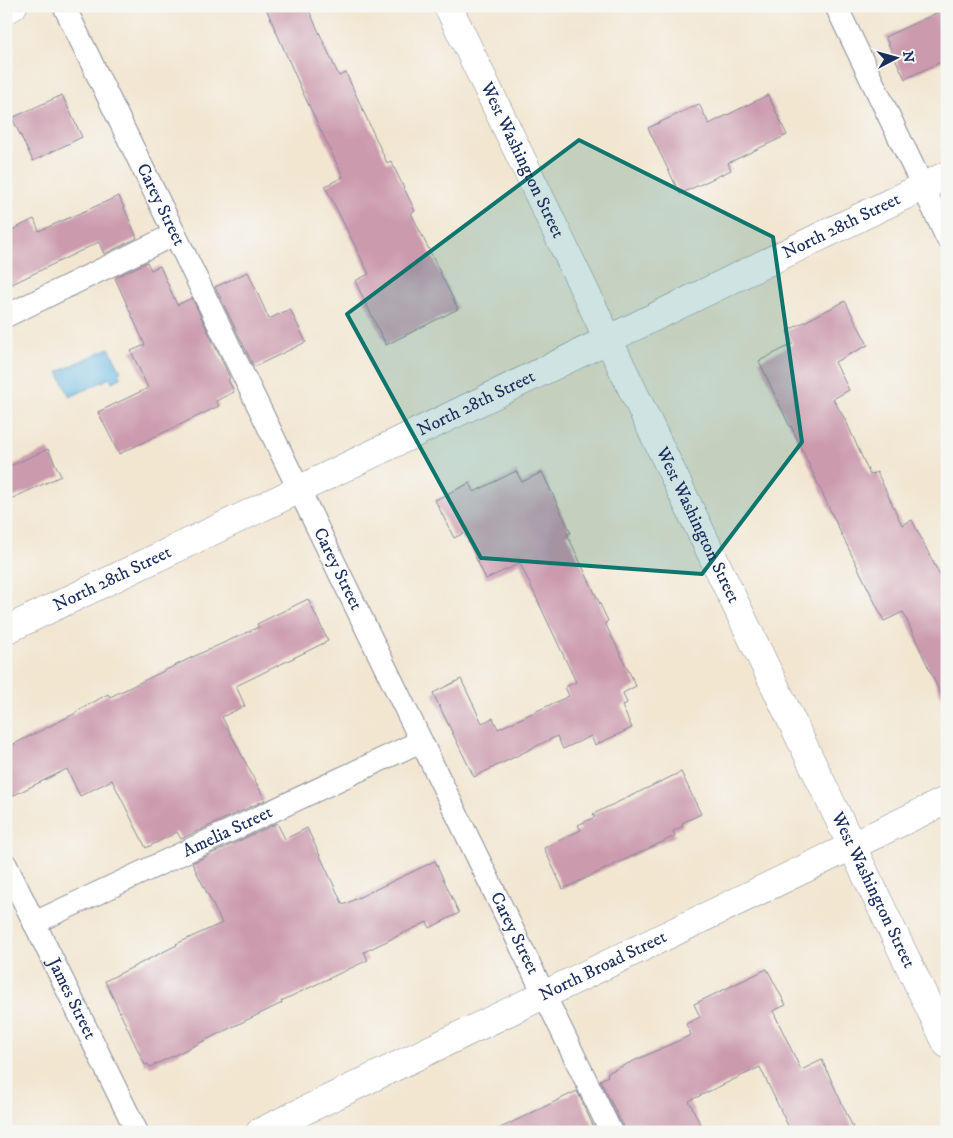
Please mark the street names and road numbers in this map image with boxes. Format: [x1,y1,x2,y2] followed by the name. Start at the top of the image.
[475,78,569,242] street label: West Washington Street
[131,160,190,250] street label: Carey Street
[779,188,904,264] street label: North 28th Street
[414,365,539,441] street label: North 28th Street
[650,443,745,607] street label: West Washington Street
[308,524,367,614] street label: Carey Street
[50,541,175,617] street label: North 28th Street
[179,801,276,862] street label: Amelia Street
[826,808,920,972] street label: West Washington Street
[485,889,544,978] street label: Carey Street
[536,926,671,1006] street label: North Broad Street
[42,953,101,1043] street label: James Street

